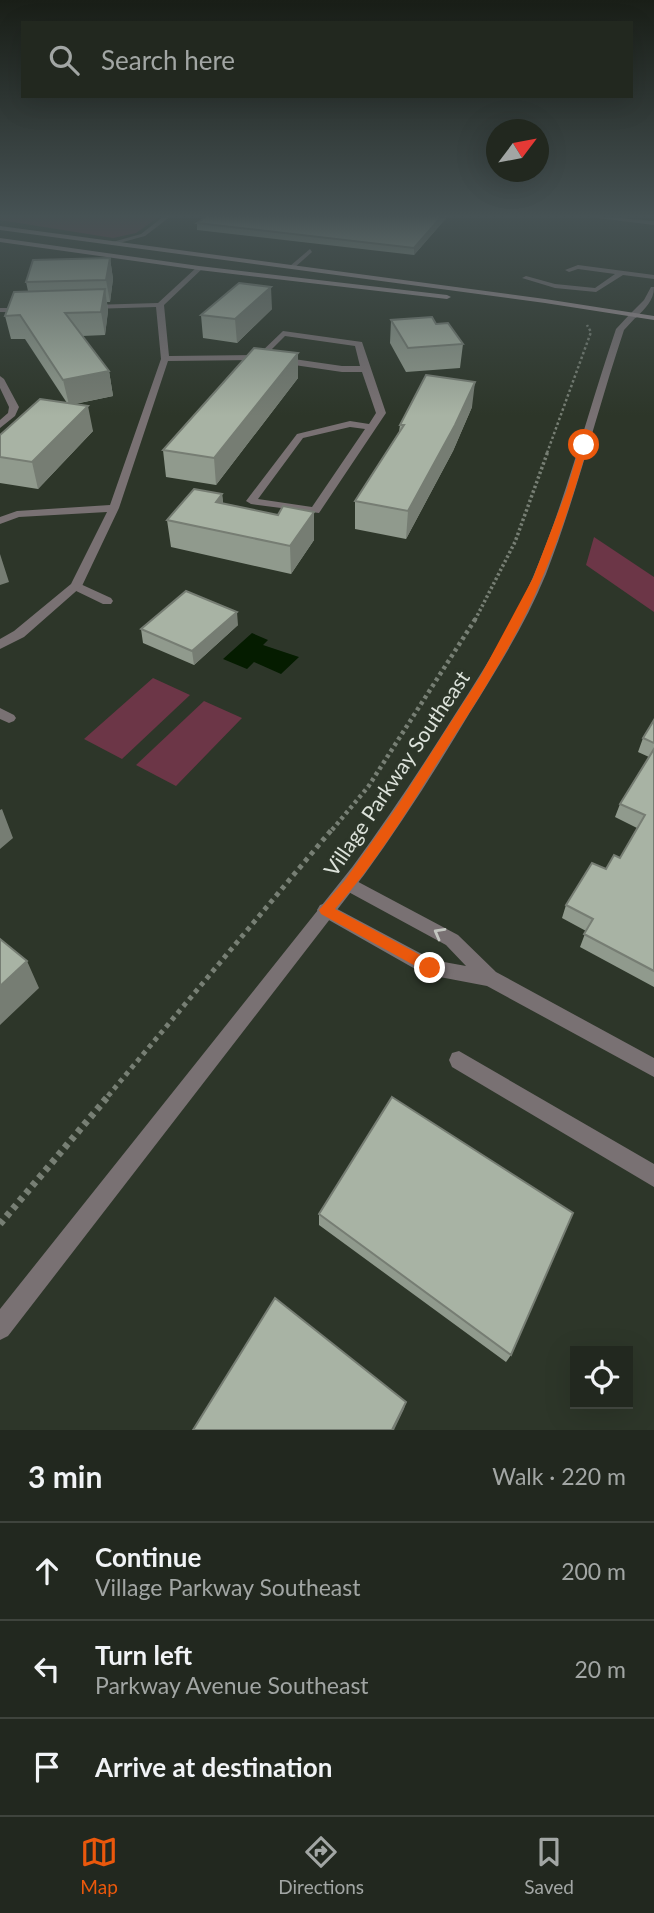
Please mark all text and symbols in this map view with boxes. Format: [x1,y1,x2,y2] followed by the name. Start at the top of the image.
[21,21,633,98] search box
[45,41,83,79] icon: search
[101,44,235,76] text: Search here
[486,119,549,182] north arrow
[568,429,599,460] route start
[318,665,474,880] street label: Village Parkway Southeast
[434,928,447,941] one-way arrow
[414,952,445,983] route end
[570,1346,633,1409] map controls
[570,1346,633,1409] button: locate
[28,1458,102,1494] text: 3 min
[492,1462,626,1490] text: Walk · 220 m
[95,1541,201,1573] text: Continue
[28,1552,66,1590] icon: ahead
[561,1557,626,1585] text: 200 m
[95,1573,361,1601] text: Village Parkway Southeast
[95,1639,192,1671] text: Turn left
[28,1650,66,1688] icon: left
[575,1655,626,1683] text: 20 m
[95,1671,369,1699] text: Parkway Avenue Southeast
[28,1748,66,1786] icon: arrive
[95,1751,332,1783] text: Arrive at destination
[80,1833,118,1898] tab: Map
[278,1833,364,1898] tab: Directions
[524,1833,574,1898] tab: Saved

